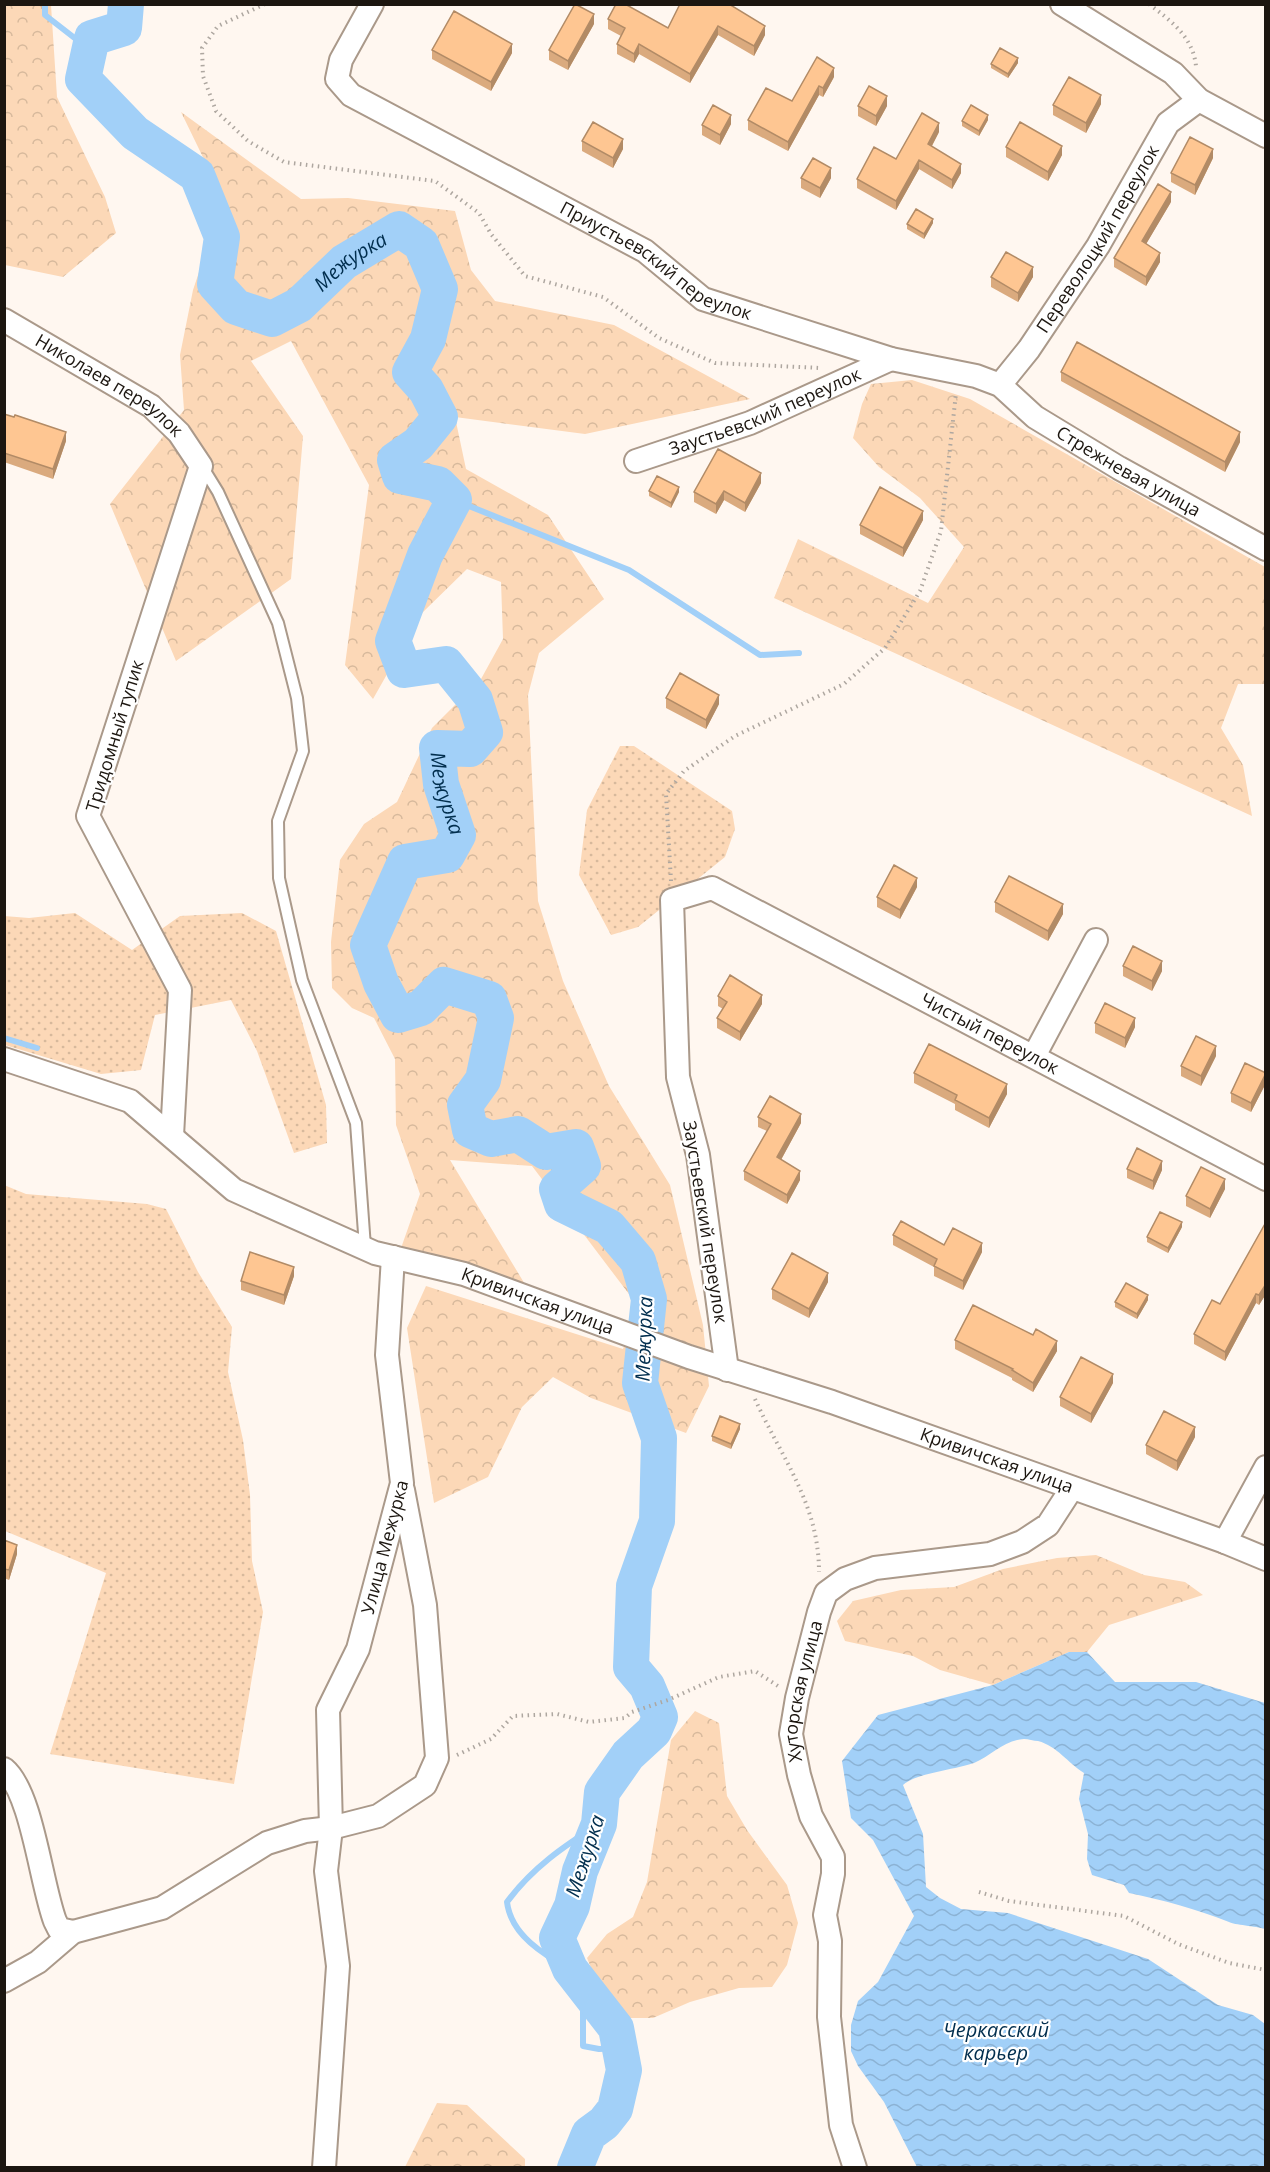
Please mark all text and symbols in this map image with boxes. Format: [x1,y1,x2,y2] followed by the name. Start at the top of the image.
[1030,140,1164,337] street label: Переволоцкий переулок
[556,195,756,325] street label: Приустьевский переулок
[308,225,392,297] water label: Межурка
[31,328,189,442] street label: Николаев переулок
[665,361,865,460] street label: Заустьевский переулок
[1052,420,1205,522] street label: Стрежневая улица
[80,656,149,815] street label: Тридомный тупик
[425,750,471,838] water label: Межурка
[917,987,1064,1079] street label: Чистый переулок
[678,1119,734,1326] street label: Заустьевский переулок
[458,1261,618,1339] street label: Кривичская улица
[629,1296,658,1382] water label: Межурка
[917,1421,1077,1498] street label: Кривичская улица
[355,1477,413,1616] street label: Улица Межурка
[778,1618,827,1764] street label: Хуторская улица
[559,1811,610,1900] water label: Межурка
[943,2016,1049,2066] water label: Черкасский карьер

